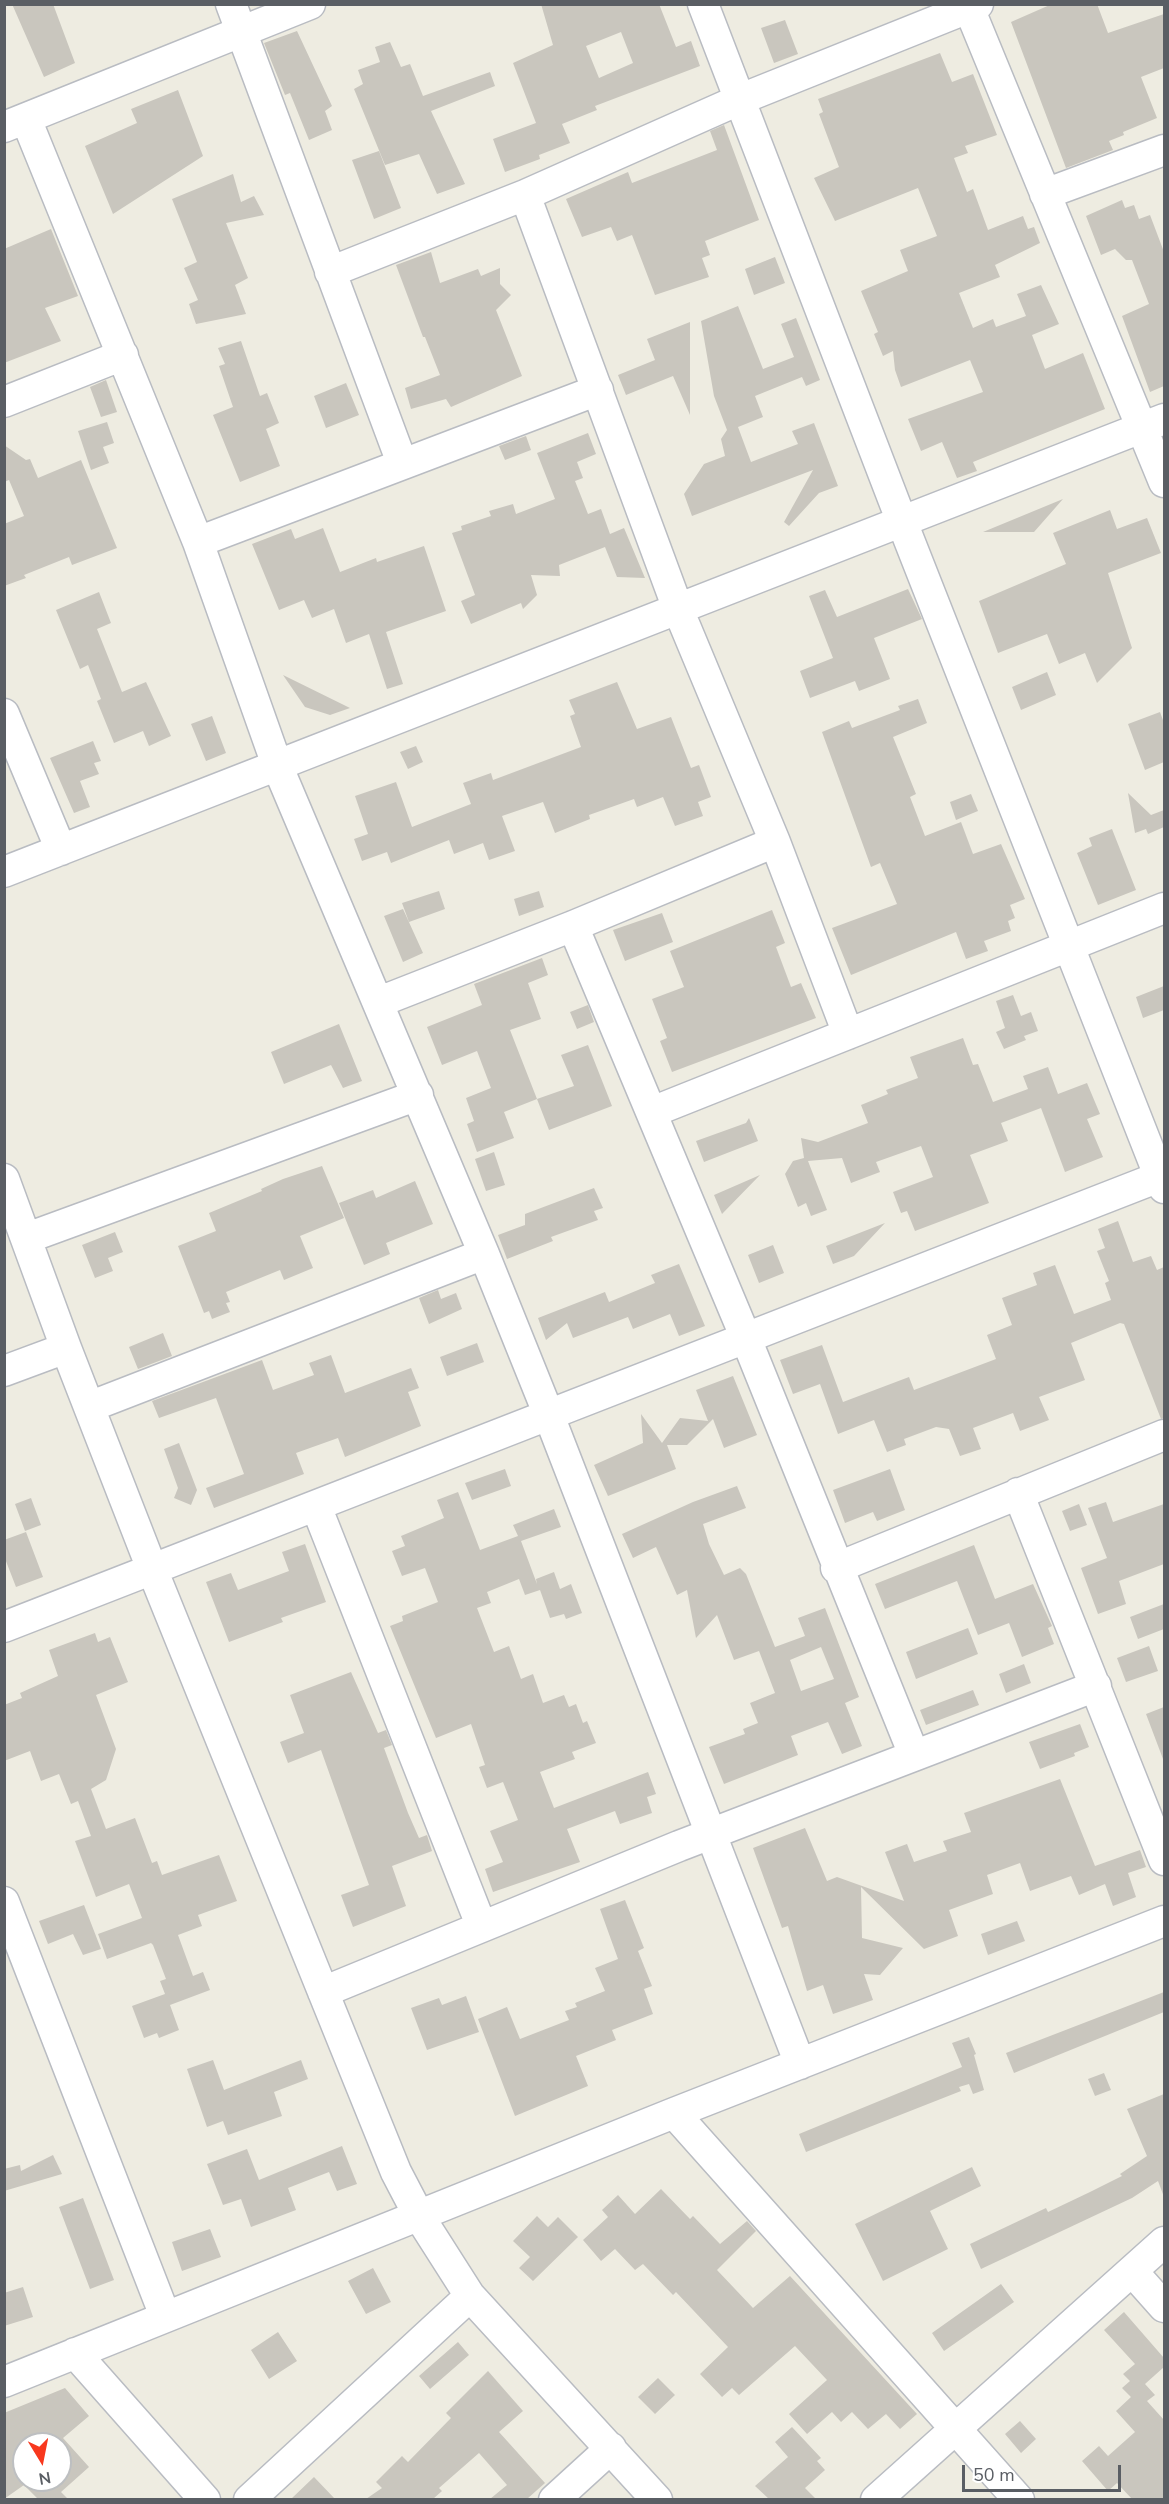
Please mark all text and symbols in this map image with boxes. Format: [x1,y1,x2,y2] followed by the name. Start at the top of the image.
[12,2432,72,2492] north arrow
[965,2453,1124,2491] scale bar
[973,2463,1015,2487] text: 50 m
[37,2466,53,2490] text: N

